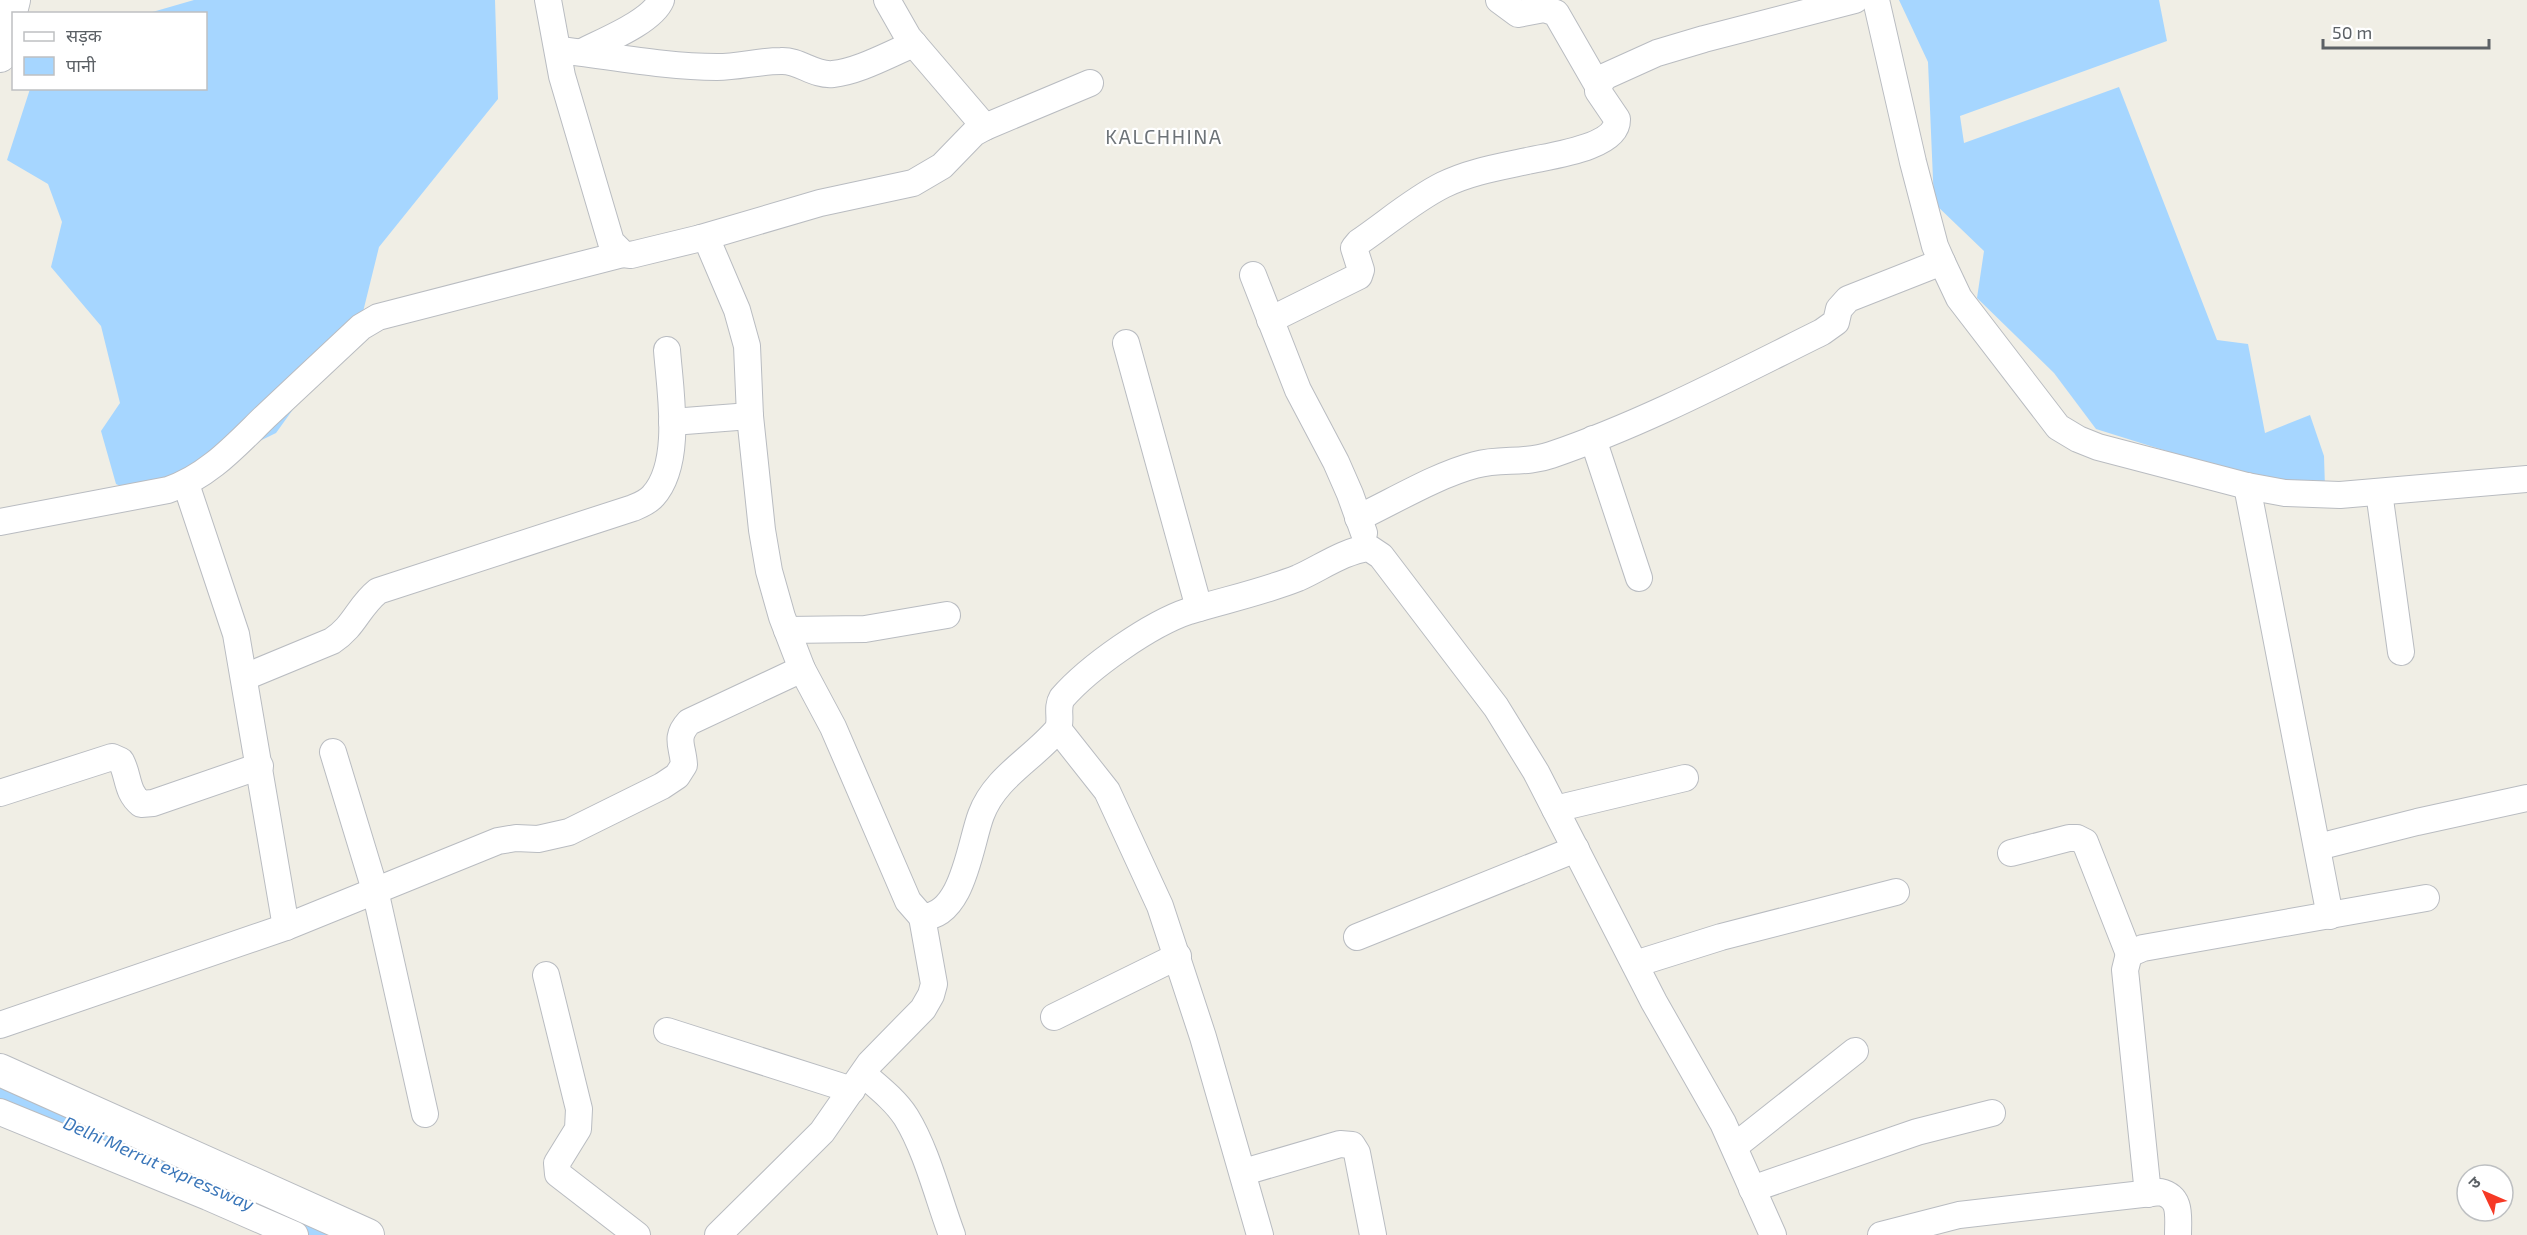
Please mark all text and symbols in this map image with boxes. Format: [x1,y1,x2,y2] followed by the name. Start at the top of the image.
[12,12,207,90] legend
[2323,12,2490,50] scale bar
[2332,21,2372,43] text: 50 m
[66,24,103,46] text: सड़क
[66,54,96,76] text: पानी
[1105,124,1223,148] district label: KALCHHINA
[60,1111,258,1215] water label: Delhi Merrut expressway
[2455,1163,2515,1223] north arrow
[2464,1172,2484,1192] text: उ

